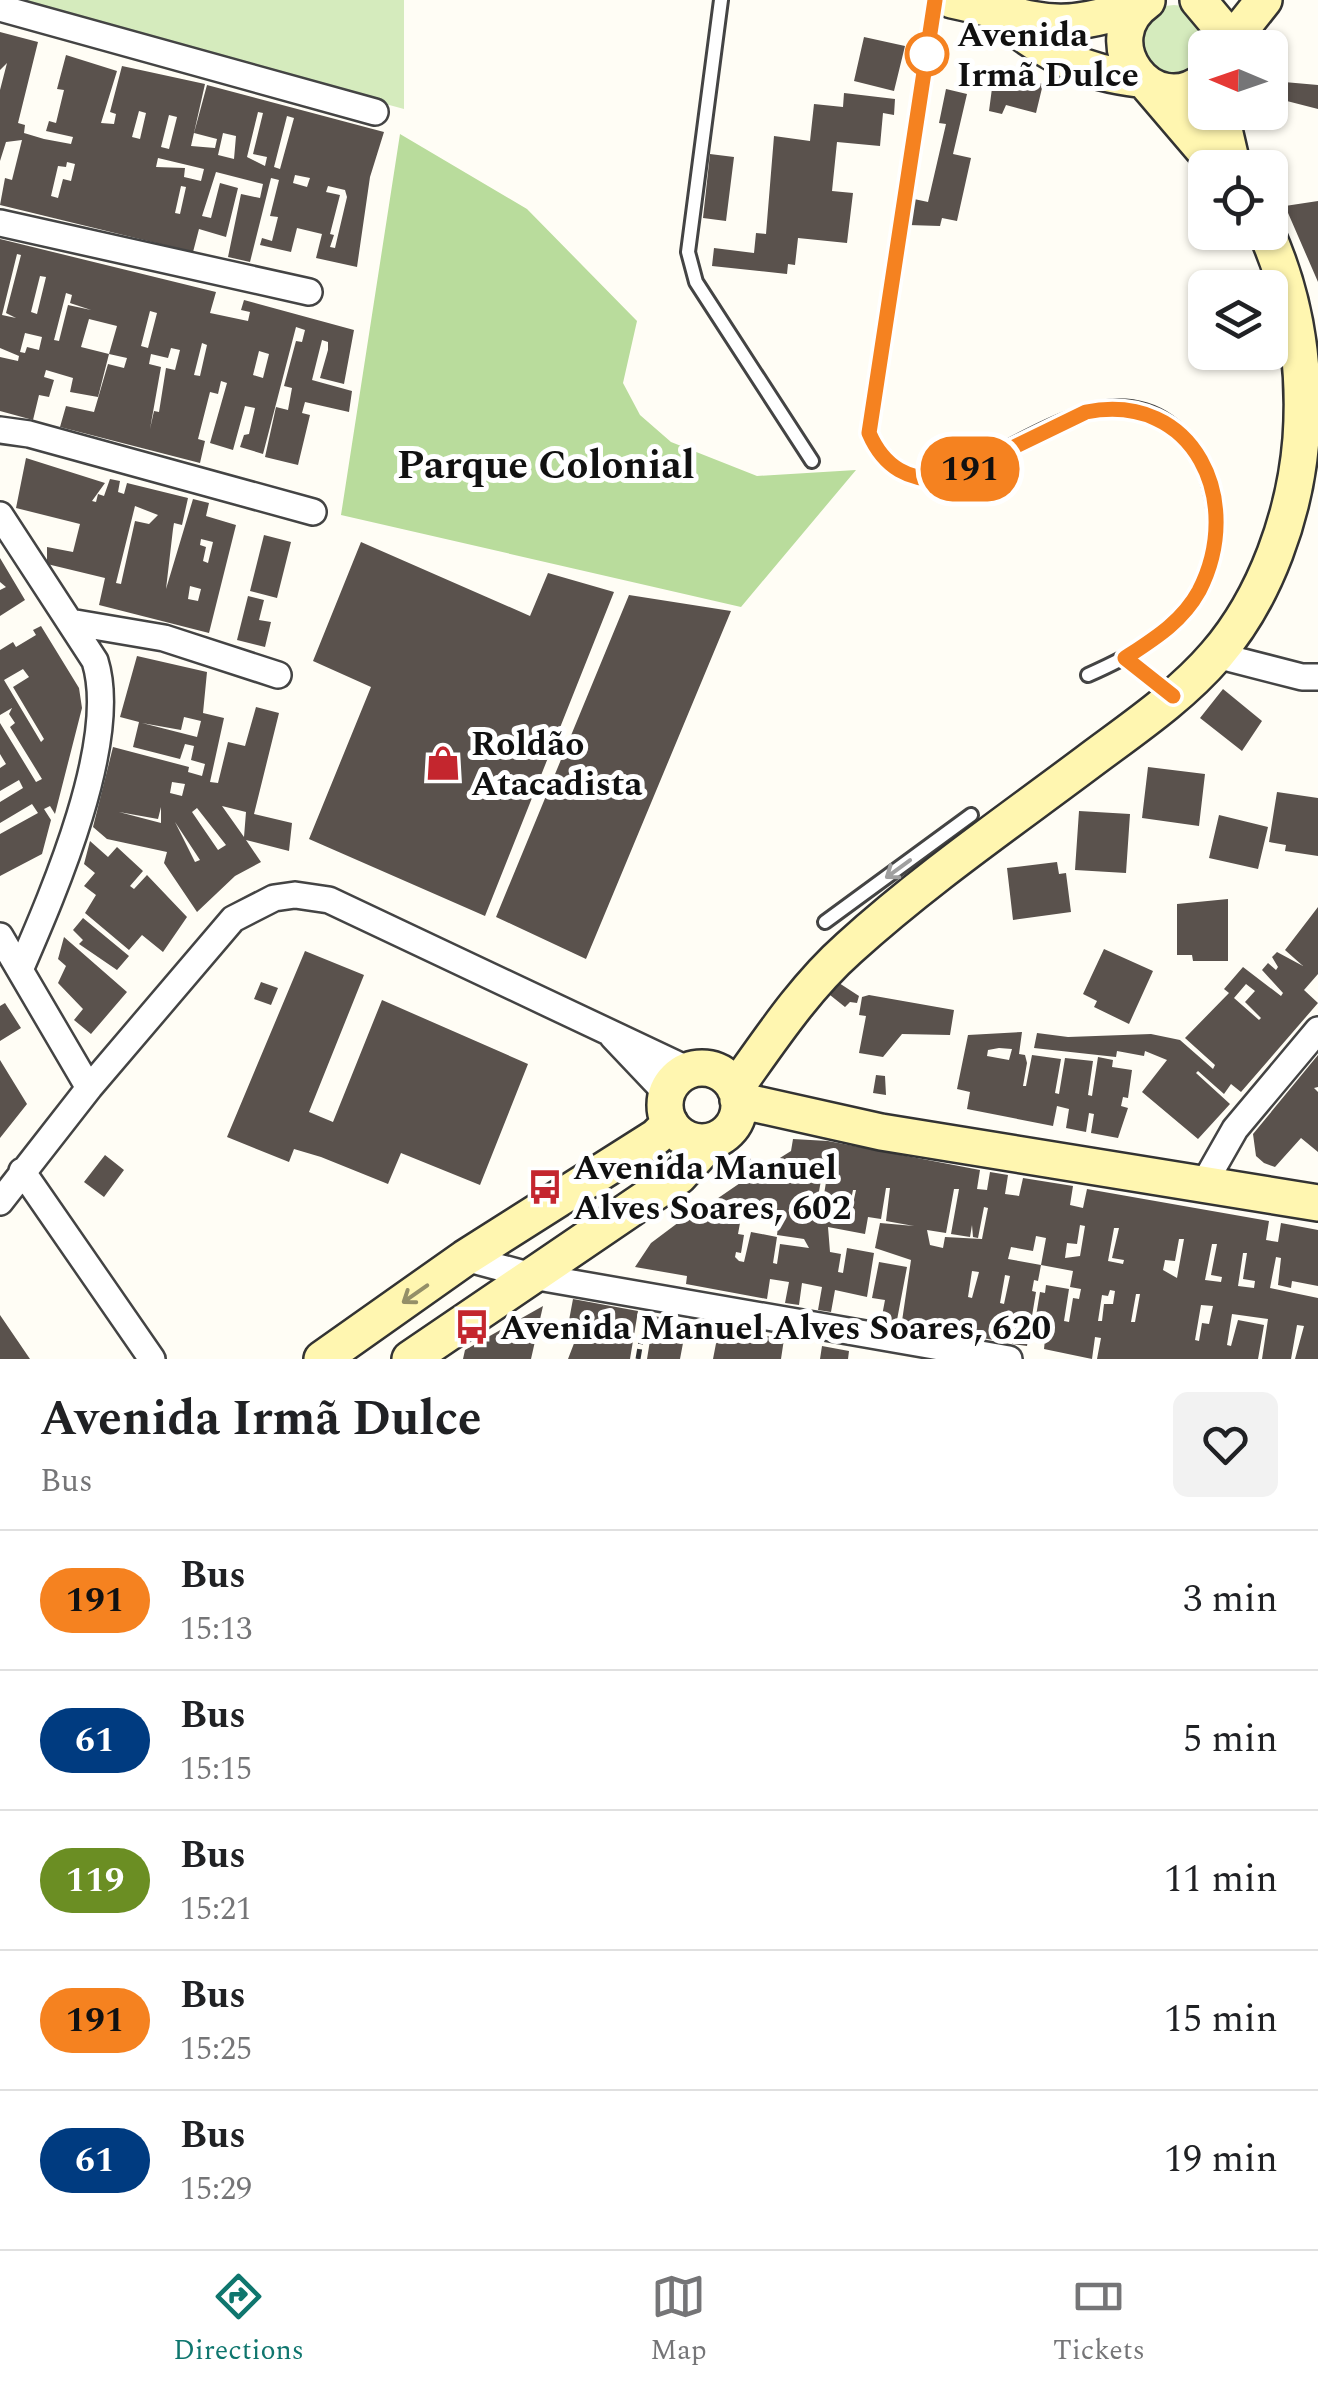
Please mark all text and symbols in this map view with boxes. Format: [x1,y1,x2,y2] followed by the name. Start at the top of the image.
[957,9,1139,102] place label: Avenida Irmã Dulce
[1188,30,1288,130] north arrow
[1188,30,1288,370] map controls
[906,33,948,75] marker: Avenida Irmã Dulce
[1188,150,1288,250] button: locate
[1188,270,1288,370] button: layers
[397,436,695,497] district label: Parque Colonial
[912,436,1028,502] line badge: 191
[941,443,999,496] text: 191
[471,718,643,811] place label: Roldão Atacadista
[424,744,462,782] shop icon: Roldão Atacadista
[885,858,912,879] one-way arrow
[573,1142,851,1235] place label: Avenida Manuel Alves Soares, 602
[526,1168,564,1206] bus stop icon: Avenida Manuel Alves Soares, 602
[401,1283,429,1304] one-way arrow
[500,1302,1051,1355] place label: Avenida Manuel Alves Soares, 620
[453,1308,491,1346] bus stop icon: Avenida Manuel Alves Soares, 620
[40,1383,481,1456] text: Avenida Irmã Dulce
[1173,1392,1278,1497] button: heart
[40,1457,93,1506] text: Bus
[180,1547,246,1605] text: Bus
[1183,1571,1278,1629] text: 3 min
[66,1574,124,1627] text: 191
[180,1605,252,1654] text: 15:13
[180,1687,246,1745] text: Bus
[1183,1711,1278,1769] text: 5 min
[75,1714,115,1767] text: 61
[180,1745,252,1794] text: 15:15
[180,1827,246,1885] text: Bus
[1164,1851,1278,1909] text: 11 min
[66,1854,124,1907] text: 119
[180,1885,252,1934] text: 15:21
[180,1967,246,2025] text: Bus
[1164,1991,1278,2049] text: 15 min
[66,1994,124,2047] text: 191
[180,2025,252,2074] text: 15:25
[180,2107,246,2165] text: Bus
[1164,2131,1278,2189] text: 19 min
[75,2134,115,2187] text: 61
[180,2165,252,2214] text: 15:29
[173,2269,304,2372] tab: Directions
[650,2269,707,2372] tab: Map
[1053,2269,1145,2372] tab: Tickets

